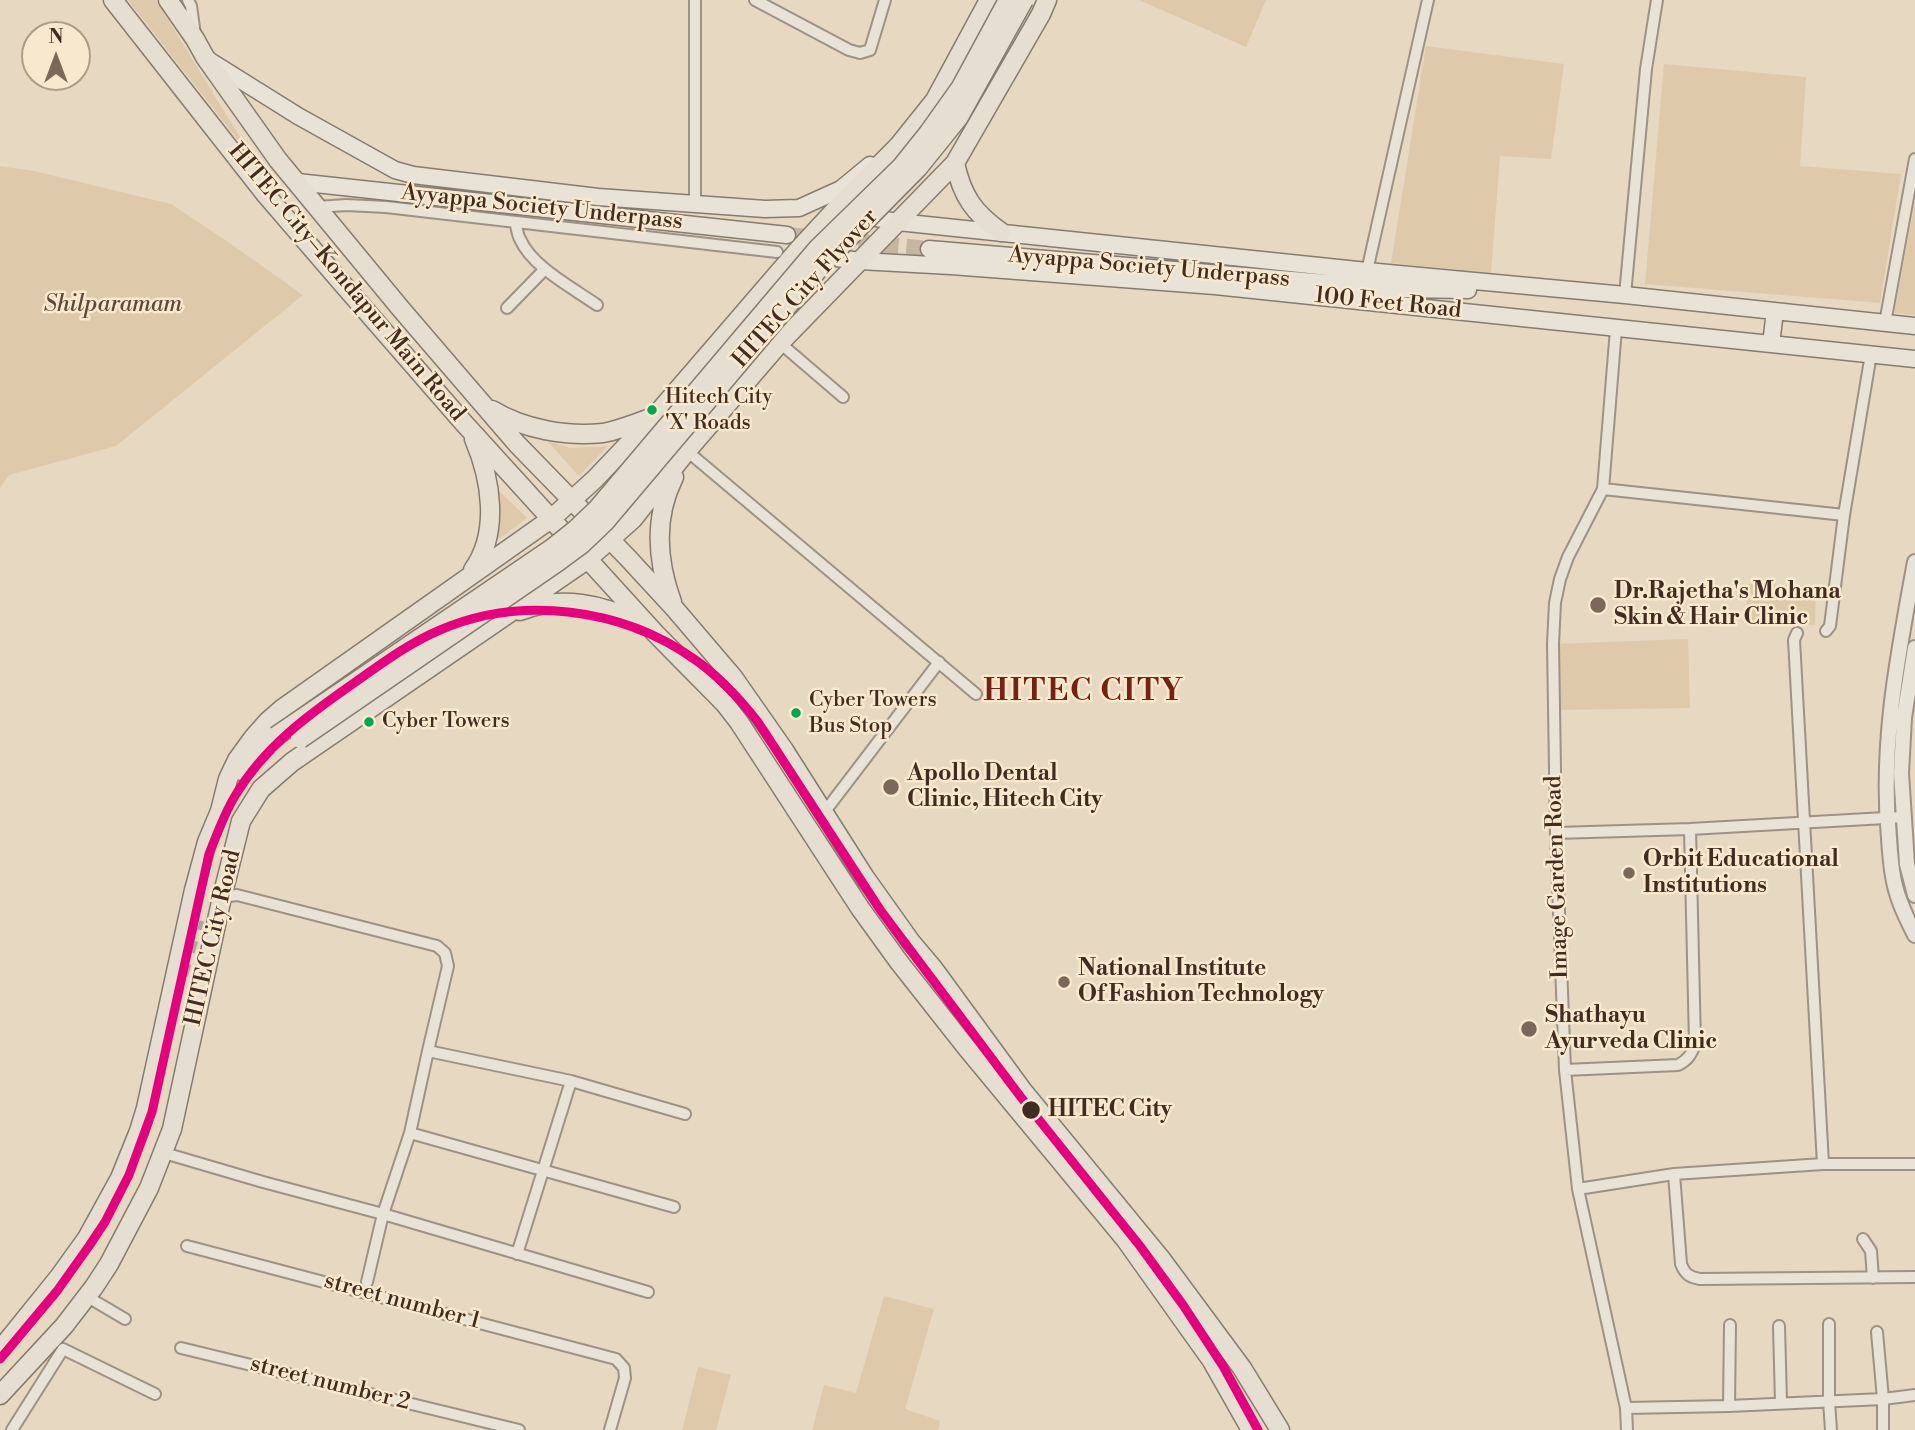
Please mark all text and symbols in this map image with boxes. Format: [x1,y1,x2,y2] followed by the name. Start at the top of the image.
[21,21,91,91] north arrow
[48,25,64,49] text: N
[221,138,471,428] street label: HITEC City–Kondapur Main Road
[400,179,684,237] street label: Ayyappa Society Underpass
[727,204,885,374] street label: HITEC City Flyover
[1007,242,1291,294] street label: Ayyappa Society Underpass
[1313,283,1463,325] street label: 100 Feet Road
[44,291,182,319] park label: Shilparamam
[665,385,772,435] place label: Hitech City 'X' Roads
[645,403,659,417] marker: Hitech City 'X' Roads
[1614,578,1841,632] place label: Dr.Rajetha's Mohana Skin & Hair Clinic
[1588,595,1608,615] marker: Dr.Rajetha's Mohana Skin & Hair Clinic
[984,675,1184,711] district label: HITEC CITY
[809,688,937,738] place label: Cyber Towers Bus Stop
[789,706,803,720] marker: Cyber Towers Bus Stop
[382,709,510,735] place label: Cyber Towers
[362,715,376,729] marker: Cyber Towers
[907,760,1103,814] place label: Apollo Dental Clinic, Hitech City
[1541,775,1575,979] street label: Image Garden Road
[881,777,901,797] marker: Apollo Dental Clinic, Hitech City
[1643,846,1839,900] place label: Orbit Educational Institutions
[180,847,248,1029] street label: HITEC City Road
[1621,865,1637,881] marker: Orbit Educational Institutions
[1078,955,1324,1009] place label: National Institute Of Fashion Technology
[1056,974,1072,990] marker: National Institute Of Fashion Technology
[1545,1002,1717,1056] place label: Shathayu Ayurveda Clinic
[1519,1019,1539,1039] marker: Shathayu Ayurveda Clinic
[1048,1096,1172,1124] place label: HITEC City
[1020,1099,1042,1121] marker: HITEC City
[321,1268,483,1336] street label: street number 1
[247,1351,413,1417] street label: street number 2

